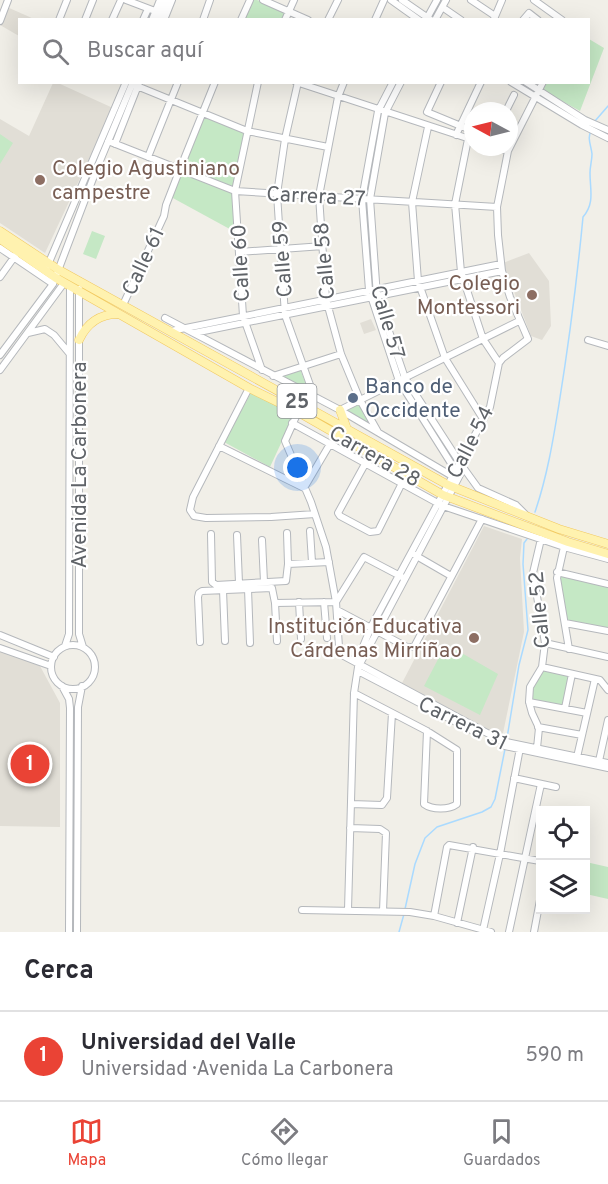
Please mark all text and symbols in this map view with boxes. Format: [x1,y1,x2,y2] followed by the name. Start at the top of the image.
[18,18,590,84] search box
[39,35,72,68] icon: search
[87,38,203,65] text: Buscar aquí
[464,102,518,156] north arrow
[52,156,240,207] place label: Colegio Agustiniano campestre
[33,173,47,187] marker: Colegio Agustiniano campestre
[266,181,366,214] street label: Carrera 27
[267,219,300,298] street label: Calle 59
[309,221,342,301] street label: Calle 58
[117,223,172,300] street label: Calle 61
[226,223,257,303] street label: Calle 60
[417,271,520,322] place label: Colegio Montessori
[363,282,410,363] street label: Calle 57
[525,288,539,302] marker: Colegio Montessori
[67,361,94,569] street label: Avenida La Carbonera
[365,374,460,425] place label: Banco de Occidente
[278,384,316,418] road number: 25
[346,391,360,405] marker: Banco de Occidente
[442,402,501,484] street label: Calle 54
[324,420,425,494] street label: Carrera 28
[283,453,312,482] your location
[524,570,557,650] street label: Calle 52
[268,614,462,665] place label: Institución Educativa Cárdenas Mirriñao
[467,631,481,645] marker: Institución Educativa Cárdenas Mirriñao
[413,691,512,758] street label: Carrera 31
[10,742,50,786] pin: 1
[536,806,590,914] map controls
[536,806,590,860] button: locate
[536,860,590,914] button: layers
[24,955,94,988] text: Cerca
[81,1030,296,1057] text: Universidad del Valle
[40,1043,48,1069] text: 1
[526,1043,584,1069] text: 590 m
[81,1057,393,1083] text: Universidad · Avenida La Carbonera
[67,1115,106,1171] tab: Mapa
[241,1115,328,1171] tab: Cómo llegar
[463,1115,541,1171] tab: Guardados

